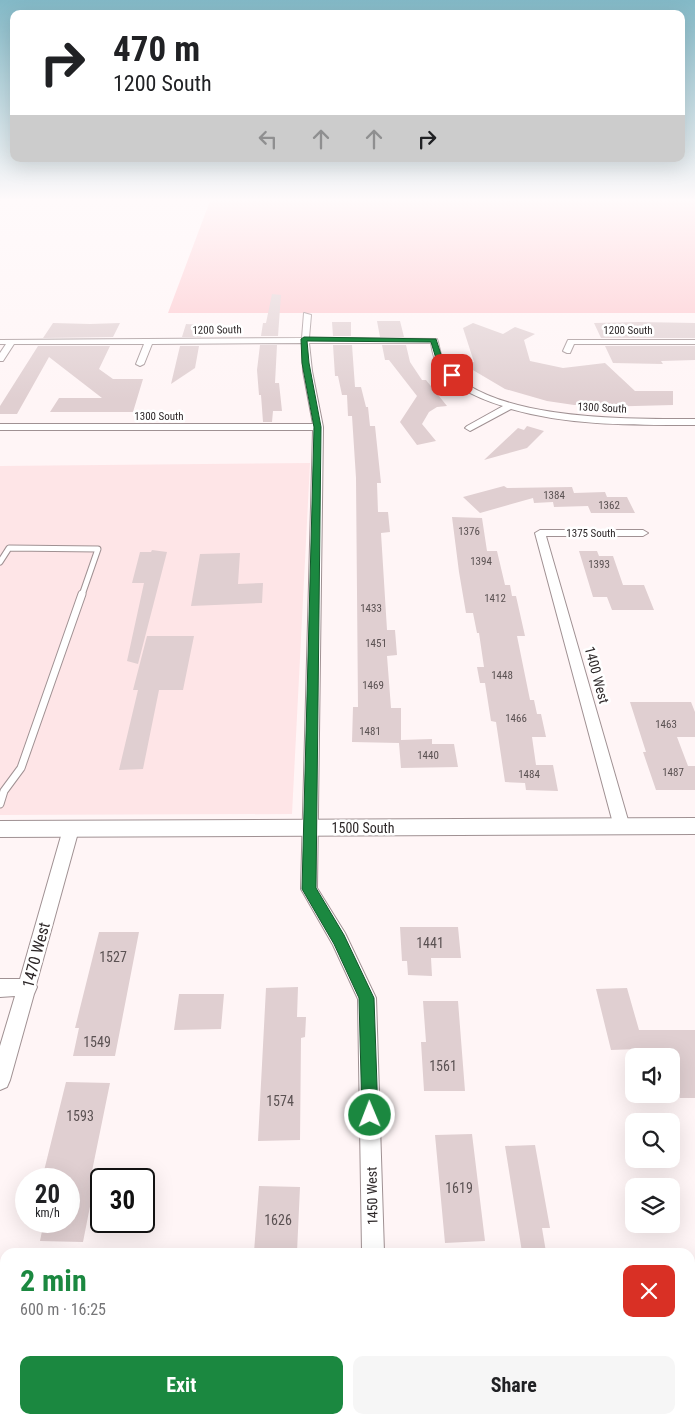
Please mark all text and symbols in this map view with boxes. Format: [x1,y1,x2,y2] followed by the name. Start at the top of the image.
[113,29,200,70] text: 470 m
[30,30,95,95] icon: right
[113,71,212,96] text: 1200 South
[254,125,282,153] icon: left
[307,125,335,153] icon: ahead
[360,125,388,153] icon: ahead
[413,125,441,153] icon: right
[192,323,242,337] street label: 1200 South
[603,324,653,337] street label: 1200 South
[431,354,473,396] pin
[438,361,466,389] icon: arrive
[577,400,627,416] street label: 1300 South
[134,410,184,423] street label: 1300 South
[543,489,565,502] house number: 1384
[598,499,620,512] house number: 1362
[458,525,480,538] house number: 1376
[566,527,616,540] street label: 1375 South
[470,555,492,568] house number: 1394
[588,558,610,571] house number: 1393
[484,592,506,605] house number: 1412
[360,602,382,615] house number: 1433
[365,637,387,650] house number: 1451
[582,645,612,705] street label: 1400 West
[491,669,513,682] house number: 1448
[362,679,384,692] house number: 1469
[505,712,527,725] house number: 1466
[655,718,677,731] house number: 1463
[359,725,381,738] house number: 1481
[417,749,439,762] house number: 1440
[662,766,684,779] house number: 1487
[518,768,540,781] house number: 1484
[332,820,394,836] street label: 1500 South
[18,920,54,990] street label: 1470 West
[416,935,444,951] house number: 1441
[99,949,127,965] house number: 1527
[83,1034,111,1050] house number: 1549
[625,1048,680,1233] map controls
[625,1048,680,1103] button: sound
[429,1058,457,1074] house number: 1561
[343,1088,395,1140] position arrow
[266,1093,294,1109] house number: 1574
[66,1108,94,1124] house number: 1593
[625,1113,680,1168] button: search
[363,1167,381,1225] street label: 1450 West
[90,1168,155,1233] speed limit sign: 30
[625,1178,680,1233] button: layers
[35,1180,60,1209] text: 20
[445,1180,473,1196] house number: 1619
[35,1206,60,1220] text: km/h
[264,1212,292,1228] house number: 1626
[20,1263,87,1298] text: 2 min
[623,1265,675,1317] button: close
[20,1300,106,1319] text: 600 m · 16:25
[20,1356,343,1414] button: Exit
[353,1356,675,1414] button: Share

